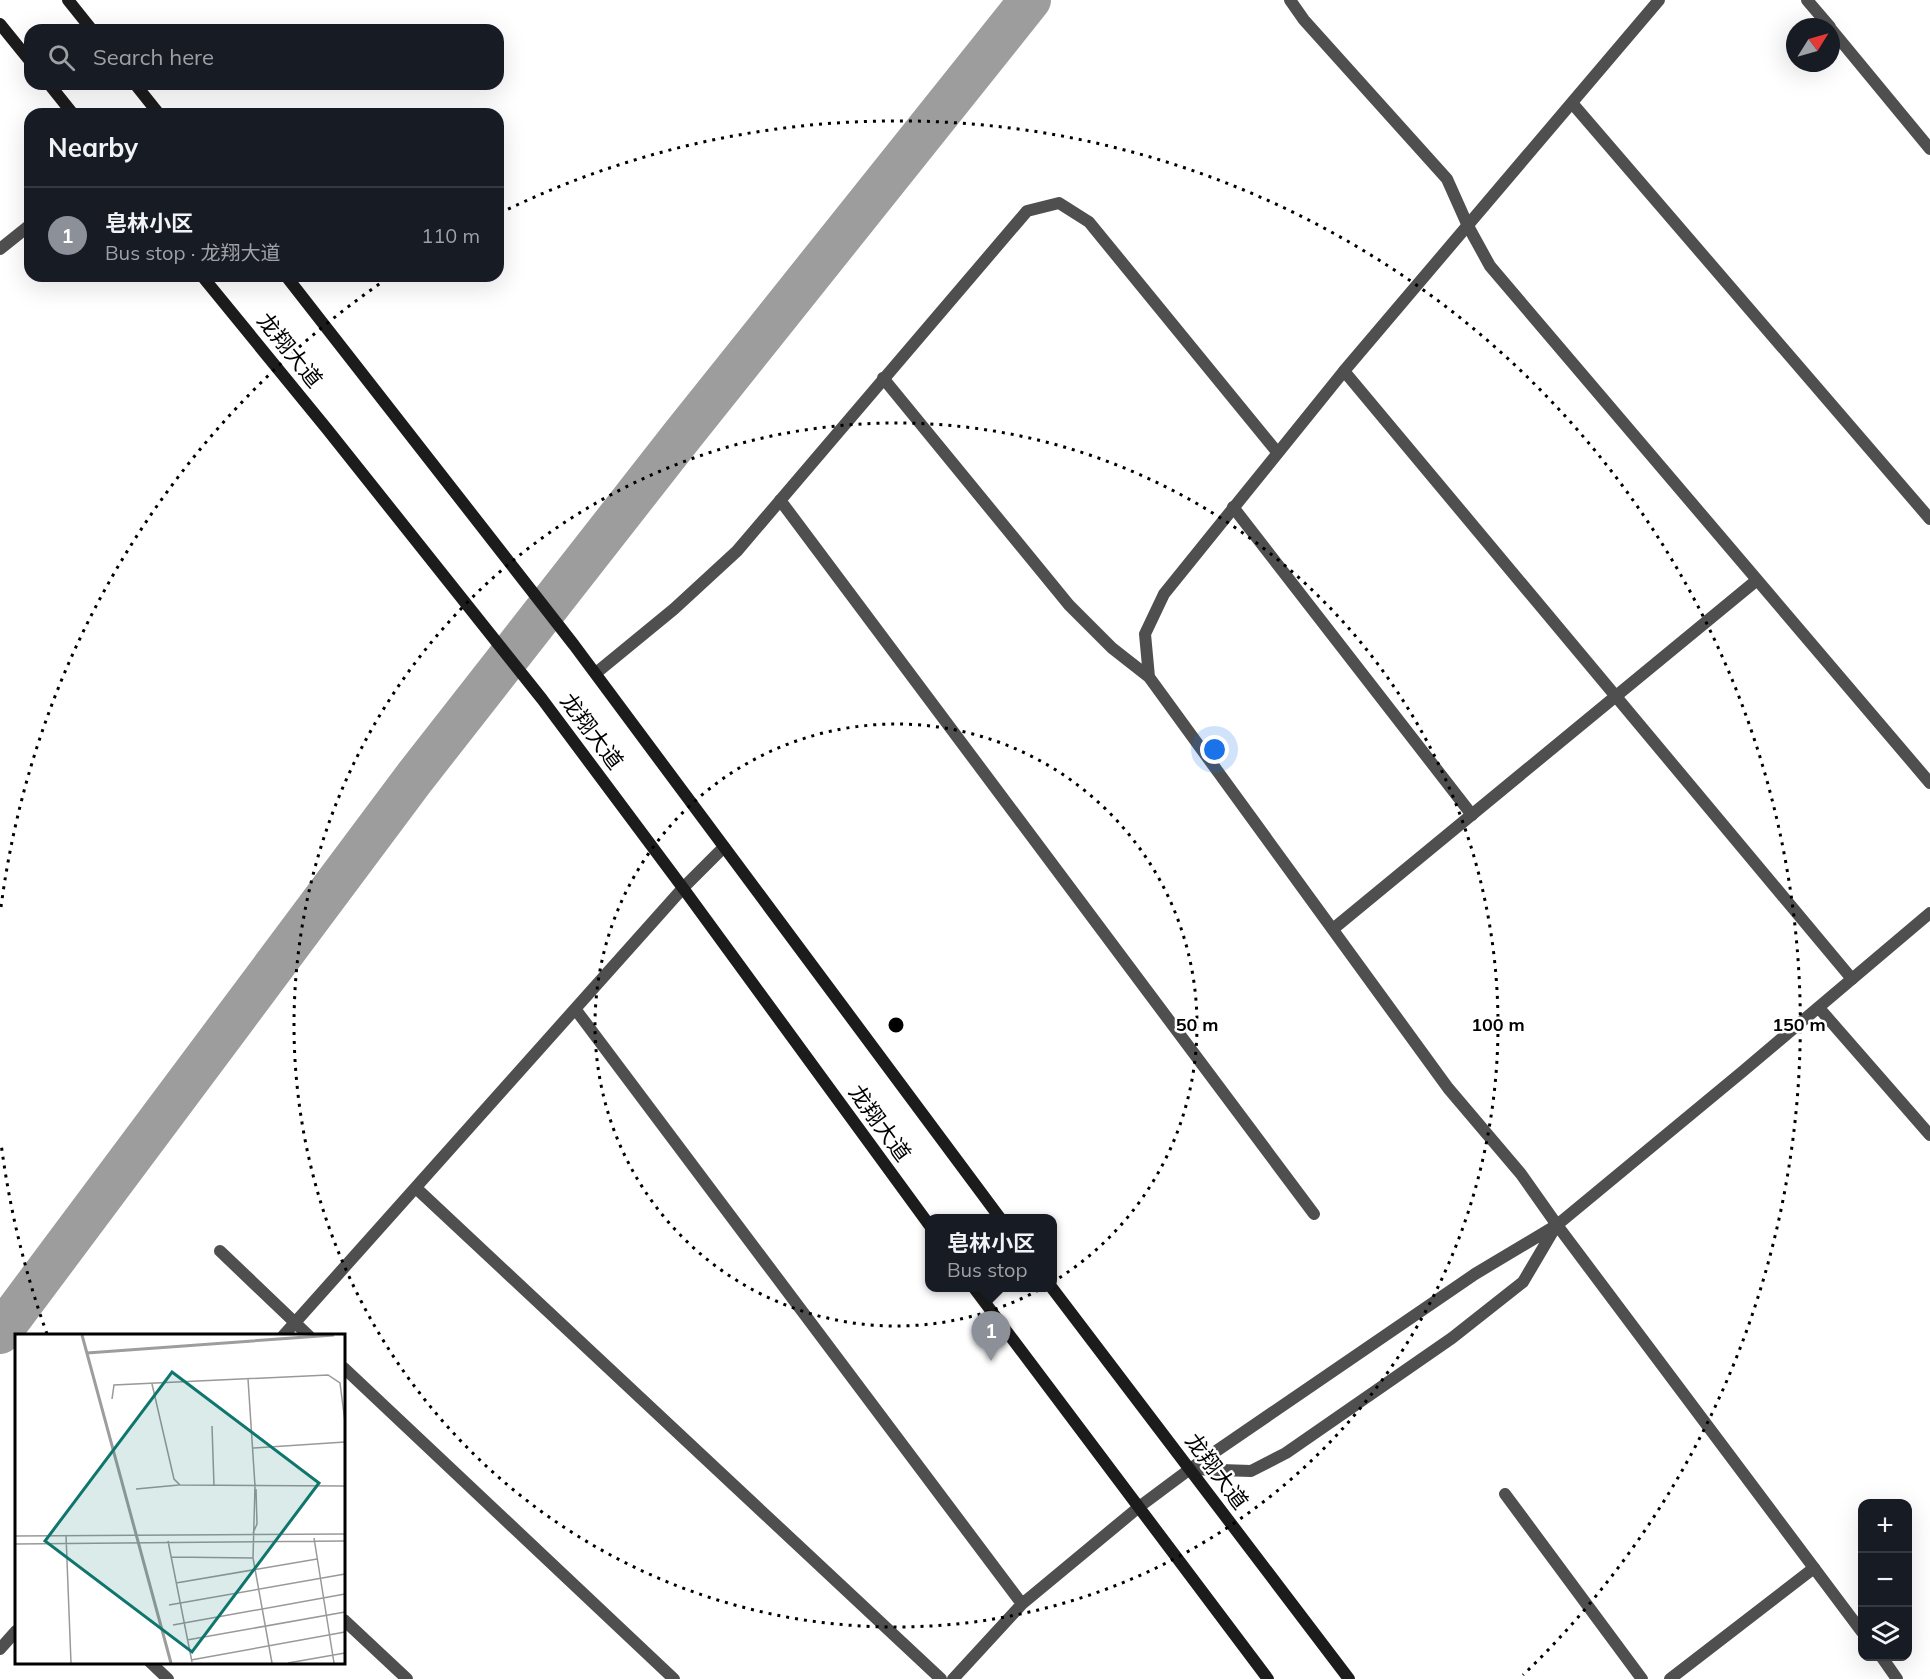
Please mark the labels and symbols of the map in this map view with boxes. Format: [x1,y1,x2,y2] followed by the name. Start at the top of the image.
[1786,18,1840,72] north arrow
[251,307,329,393] street label: 龙翔大道
[554,687,630,775] street label: 龙翔大道
[1200,735,1229,764] your location
[1176,1013,1218,1036] text: 50 m
[1471,1013,1525,1036] text: 100 m
[1772,1013,1826,1036] text: 150 m
[886,1015,906,1035] centre of rings
[843,1079,917,1167] street label: 龙翔大道
[972,1312,1010,1361] pin: 1
[15,1334,345,1664] inset map
[1179,1427,1255,1515] street label: 龙翔大道

